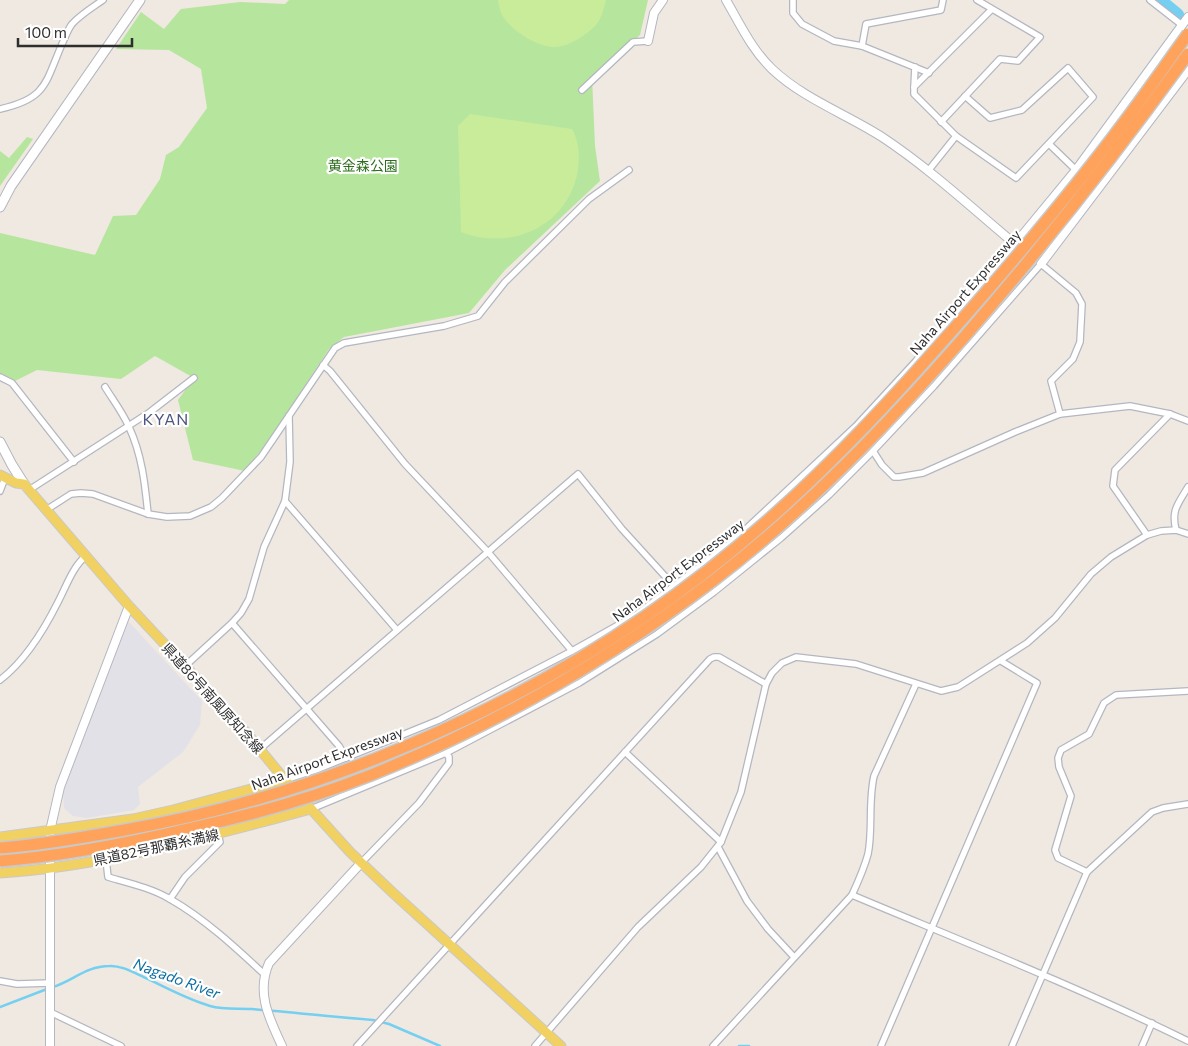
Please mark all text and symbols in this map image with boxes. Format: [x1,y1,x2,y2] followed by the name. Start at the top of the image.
[18,15,131,47] scale bar
[25,23,67,41] text: 100 m
[328,157,398,174] park label: 黄金森公園
[906,226,1024,358] street label: Naha Airport Expressway
[143,409,189,428] district label: KYAN
[609,515,747,625] street label: Naha Airport Expressway
[159,639,267,757] street label: 県道86号南風原知念線
[249,723,405,793] street label: Naha Airport Expressway
[92,825,220,869] street label: 県道82号那覇糸満線
[131,954,224,1002] water label: Nagado River

